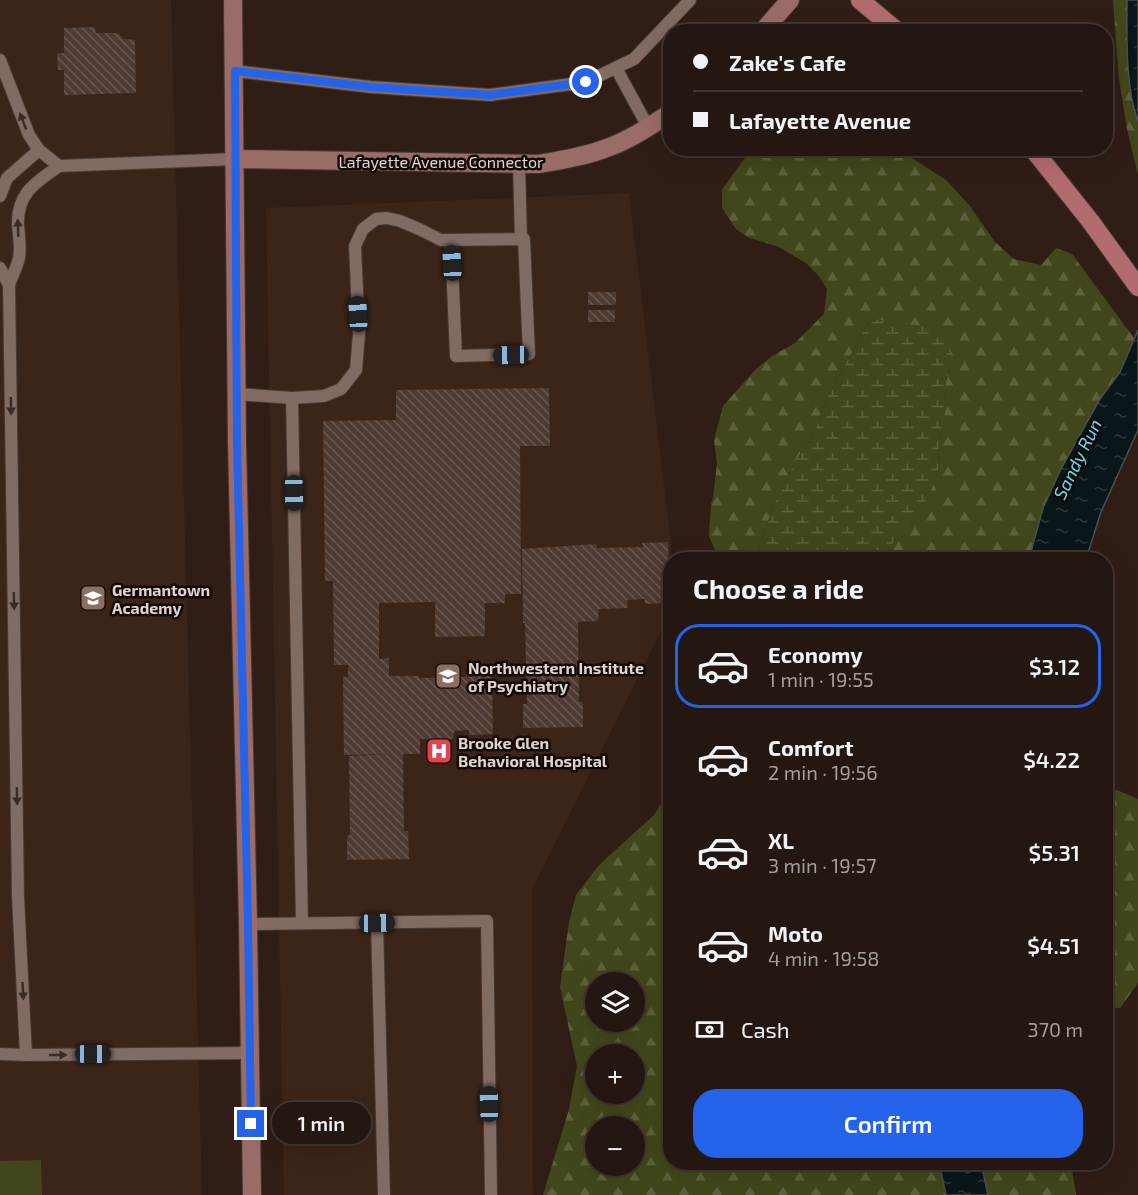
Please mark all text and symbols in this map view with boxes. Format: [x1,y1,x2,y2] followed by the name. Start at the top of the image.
[729,49,846,75] text: Zake's Cafe
[572,68,599,95] route start
[729,107,911,133] text: Lafayette Avenue
[18,112,28,130] one-way arrow
[339,152,544,171] street label: Lafayette Avenue Connector
[14,218,23,237] one-way arrow
[442,245,462,281] car
[348,296,368,332] car
[493,346,529,364] car
[6,397,16,416] one-way arrow
[1048,415,1106,503] water label: Sandy Run
[285,475,303,511] car
[693,572,864,604] text: Choose a ride
[112,580,210,618] place label: Germantown Academy
[78,583,108,613] school or university icon: Germantown Academy
[9,592,18,611] one-way arrow
[696,639,750,693] icon: car
[768,641,863,667] text: Economy
[1029,653,1080,679] text: $3.12
[468,658,644,696] place label: Northwestern Institute of Psychiatry
[433,661,463,691] school or university icon: Northwestern Institute of Psychiatry
[768,667,874,691] text: 1 min · 19:55
[696,732,750,786] icon: car
[458,733,608,770] place label: Brooke Glen Behavioral Hospital
[768,734,853,760] text: Comfort
[424,736,454,766] hospital icon: Brooke Glen Behavioral Hospital
[1023,746,1080,772] text: $4.22
[768,760,878,784] text: 2 min · 19:56
[12,786,22,805] one-way arrow
[696,825,750,879] icon: car
[768,827,794,853] text: XL
[1029,839,1080,865] text: $5.31
[768,853,876,877] text: 3 min · 19:57
[359,914,395,932] car
[696,918,750,972] icon: car
[768,920,823,946] text: Moto
[1027,932,1080,958] text: $4.51
[768,946,879,970] text: 4 min · 19:58
[585,972,645,1176] map controls
[585,972,645,1032] button: layers
[18,981,27,1000] one-way arrow
[693,1013,726,1046] icon: cash
[741,1016,790,1042] text: Cash
[1028,1017,1083,1041] text: 370 m
[585,1044,645,1104] button: +
[75,1045,111,1063] car
[49,1050,68,1060] one-way arrow
[480,1086,498,1122] car
[693,1089,1083,1158] button: Confirm
[272,1103,371,1145] callout: 1 min
[237,1110,264,1137] route end
[298,1111,345,1135] text: 1 min
[585,1116,645,1176] button: −

